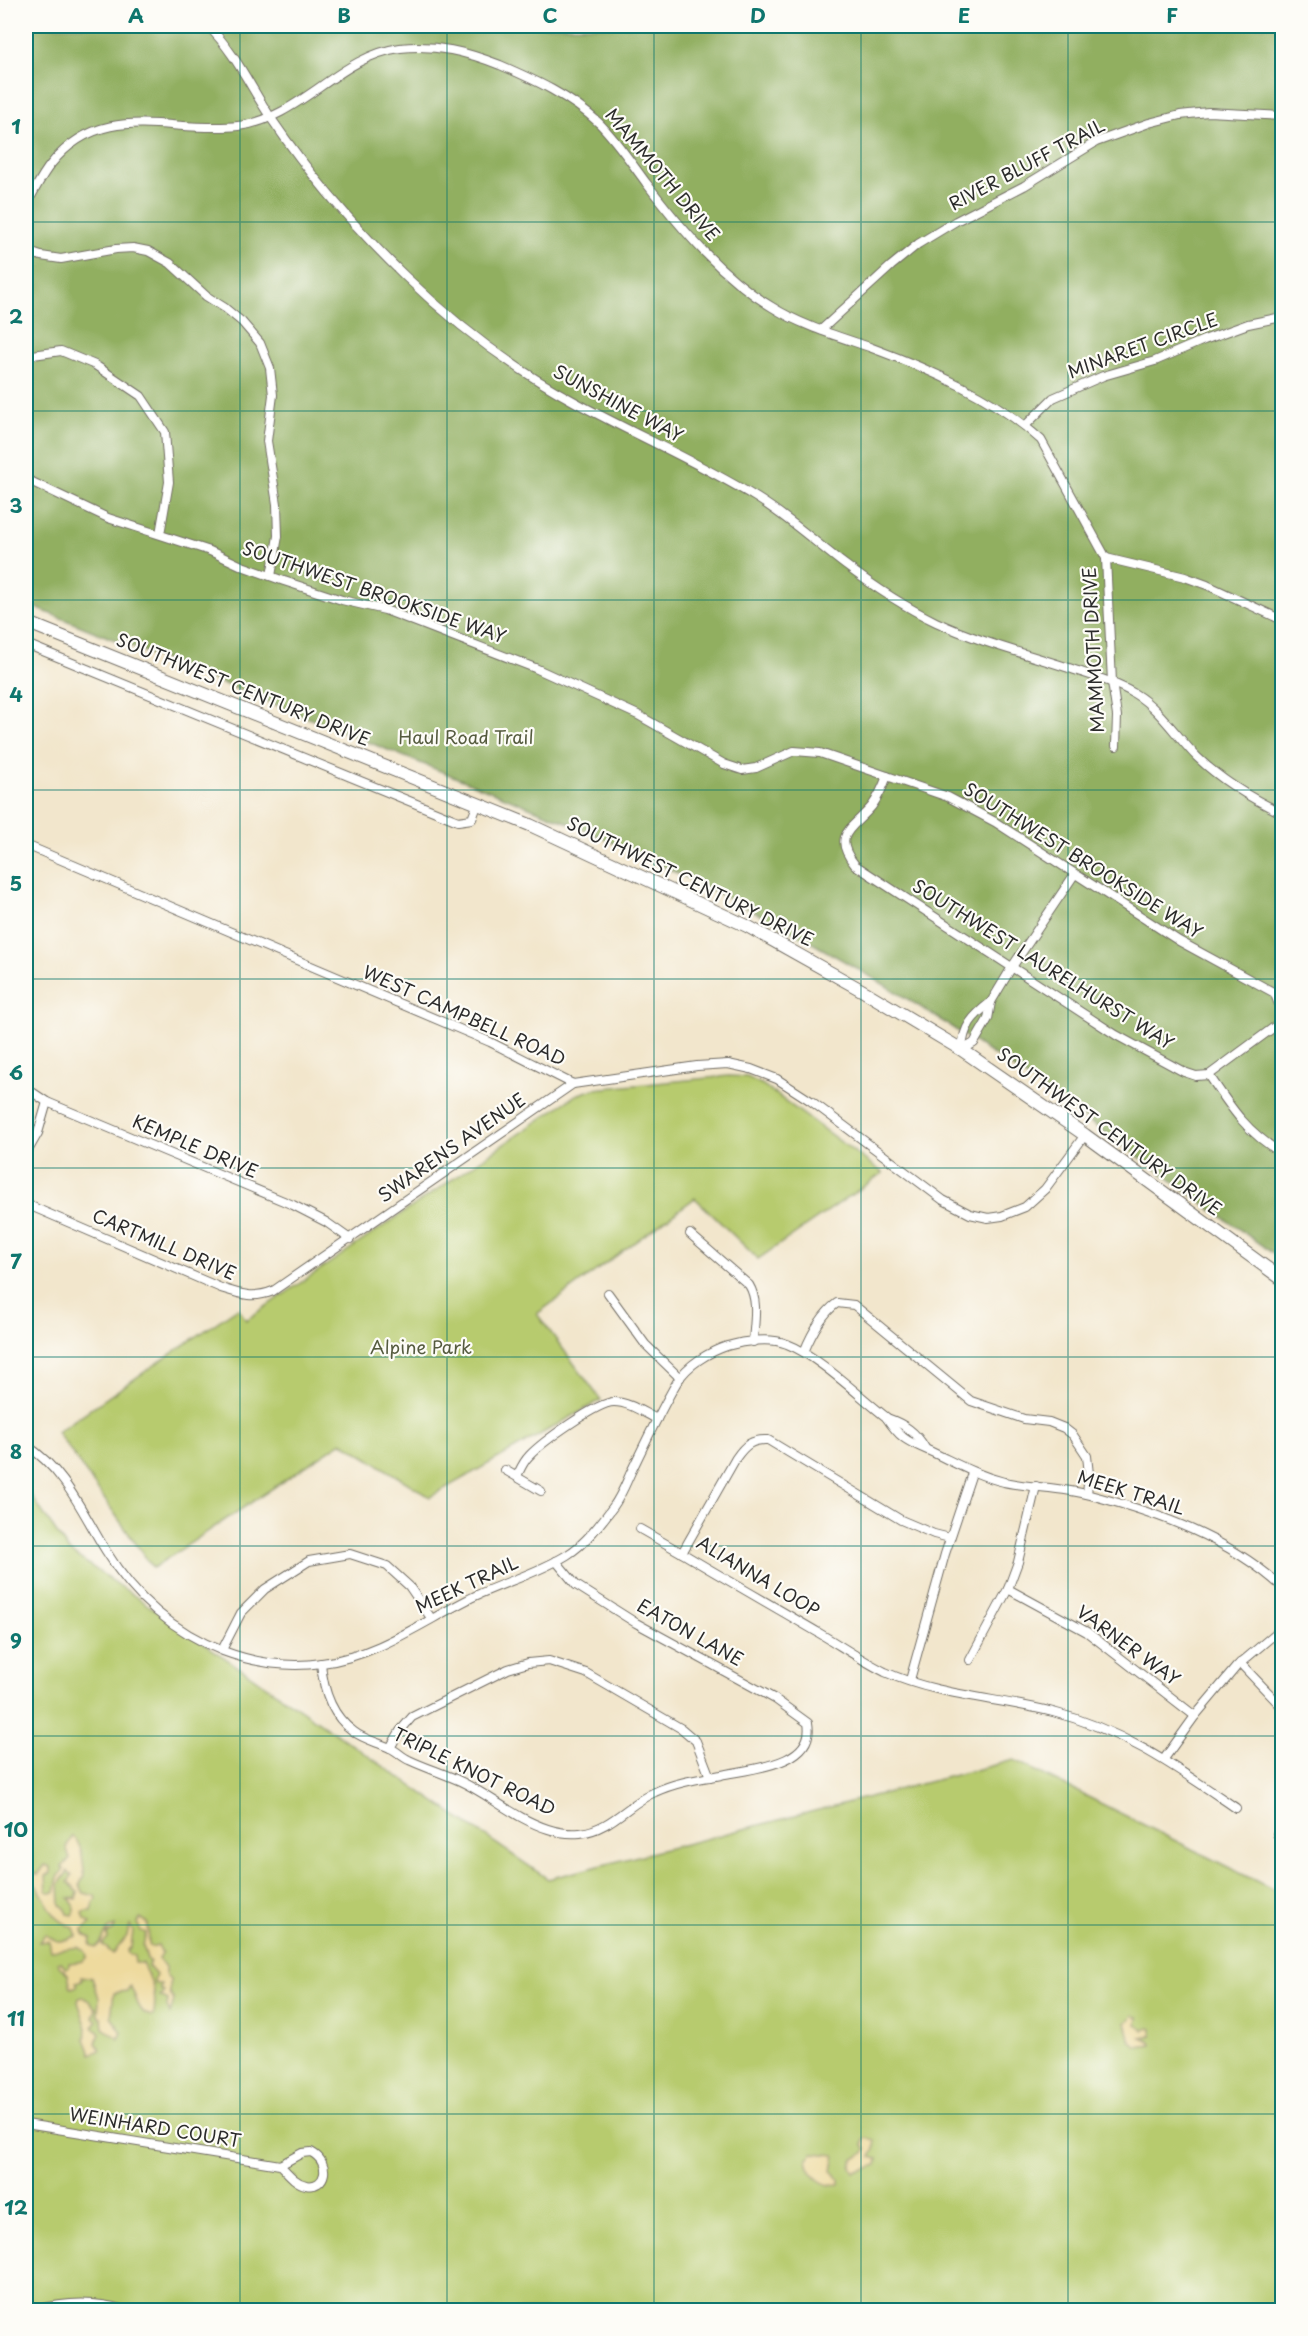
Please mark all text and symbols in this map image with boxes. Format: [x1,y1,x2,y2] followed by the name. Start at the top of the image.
[128,0,144,30] text: A
[337,0,351,30] text: B
[542,0,558,30] text: C
[750,0,766,30] text: D
[958,0,970,30] text: E
[1166,0,1178,30] text: F
[599,102,727,246] street label: MAMMOTH DRIVE
[11,111,21,141] text: 1
[944,111,1109,216] street label: RIVER BLUFF TRAIL
[9,301,23,331] text: 2
[1063,305,1221,384] street label: MINARET CIRCLE
[549,357,689,449] street label: SUNSHINE WAY
[9,490,23,520] text: 3
[239,534,510,650] street label: SOUTHWEST BROOKSIDE WAY
[1075,567,1110,734] street label: MAMMOTH DRIVE
[113,625,375,752] street label: SOUTHWEST CENTURY DRIVE
[9,679,23,709] text: 4
[398,723,534,750] park label: Haul Road Trail
[959,775,1209,945] street label: SOUTHWEST BROOKSIDE WAY
[563,809,819,952] street label: SOUTHWEST CENTURY DRIVE
[10,868,22,898] text: 5
[908,872,1180,1056] street label: SOUTHWEST LAURELHURST WAY
[359,958,570,1072] street label: WEST CAMPBELL ROAD
[992,1040,1228,1222] street label: SOUTHWEST CENTURY DRIVE
[9,1057,23,1087] text: 6
[372,1085,531,1208] street label: SWARENS AVENUE
[129,1107,263,1184] street label: KEMPLE DRIVE
[88,1201,241,1286] street label: CARTMILL DRIVE
[10,1246,22,1276] text: 7
[370,1333,472,1360] park label: Alpine Park
[10,1436,22,1466] text: 8
[1074,1462,1188,1521] street label: MEEK TRAIL
[692,1528,825,1623] street label: ALIANNA LOOP
[410,1548,522,1619] street label: MEEK TRAIL
[633,1591,749,1672] street label: EATON LANE
[1071,1598,1187,1692] street label: VARNER WAY
[10,1625,22,1655] text: 9
[389,1720,561,1822] street label: TRIPLE KNOT ROAD
[4,1814,28,1844] text: 10
[7,2003,25,2033] text: 11
[67,2100,244,2154] street label: WEINHARD COURT
[4,2192,28,2222] text: 12

